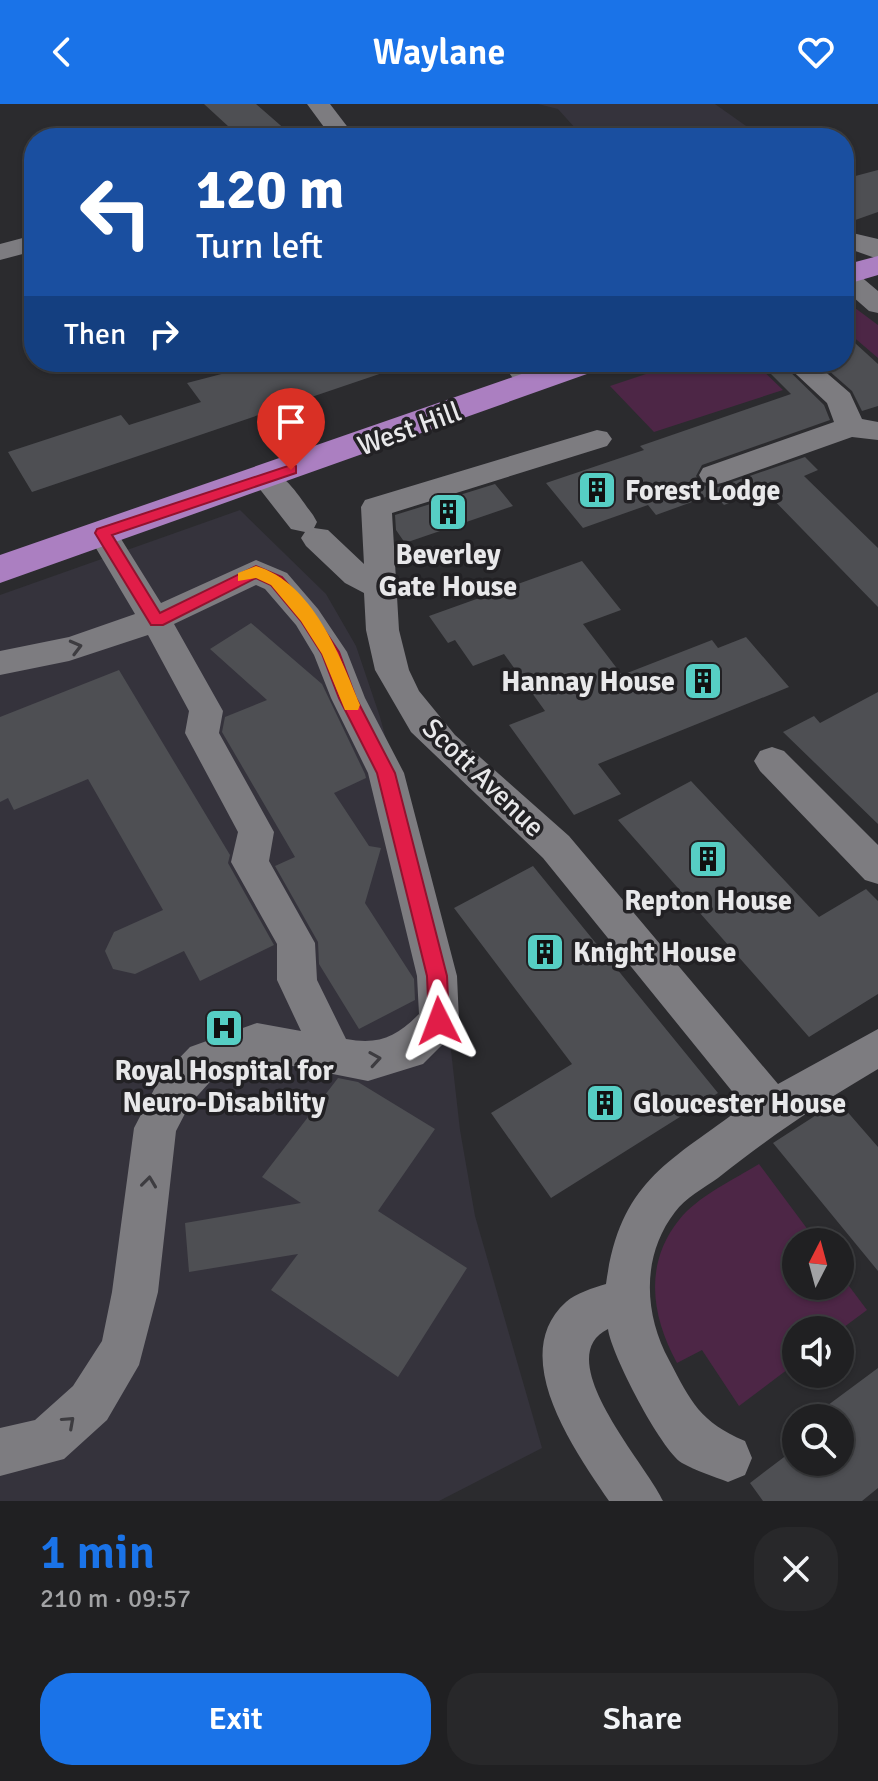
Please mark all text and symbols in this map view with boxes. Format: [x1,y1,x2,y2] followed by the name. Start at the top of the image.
[40,30,84,74] icon: back
[373,30,505,75] text: Waylane
[794,30,838,74] icon: heart
[196,155,344,224] text: 120 m
[64,160,168,264] icon: left
[196,224,323,269] text: Turn left
[142,312,186,356] icon: right
[64,316,126,353] text: Then
[257,388,325,470] pin
[353,395,466,463] street label: West Hill
[269,400,313,444] icon: arrive
[576,469,618,511] building icon: Forest Lodge
[625,474,780,508] place label: Forest Lodge
[427,491,469,533] building icon: Beverley Gate House
[379,538,517,604] place label: Beverley Gate House
[69,640,83,657] one-way arrow
[682,660,724,702] building icon: Hannay House
[501,665,675,699] place label: Hannay House
[415,711,551,844] street label: Scott Avenue
[687,838,729,880] building icon: Repton House
[624,884,792,918] place label: Repton House
[524,931,566,973] building icon: Knight House
[573,936,736,970] place label: Knight House
[397,979,481,1063] position arrow
[203,1007,245,1049] hospital icon: Royal Hospital for Neuro-Disability
[368,1051,381,1068] one-way arrow
[114,1054,334,1120] place label: Royal Hospital for Neuro-Disability
[584,1082,626,1124] building icon: Gloucester House
[633,1087,846,1121] place label: Gloucester House
[140,1176,157,1189] one-way arrow
[782,1228,854,1300] north arrow
[782,1228,854,1476] map controls
[782,1316,854,1388] button: sound
[782,1404,854,1476] button: search
[60,1417,75,1431] one-way arrow
[40,1523,155,1582] text: 1 min
[754,1527,838,1611] button: close
[40,1583,191,1615] text: 210 m · 09:57
[40,1673,431,1765] button: Exit
[447,1673,838,1765] button: Share

